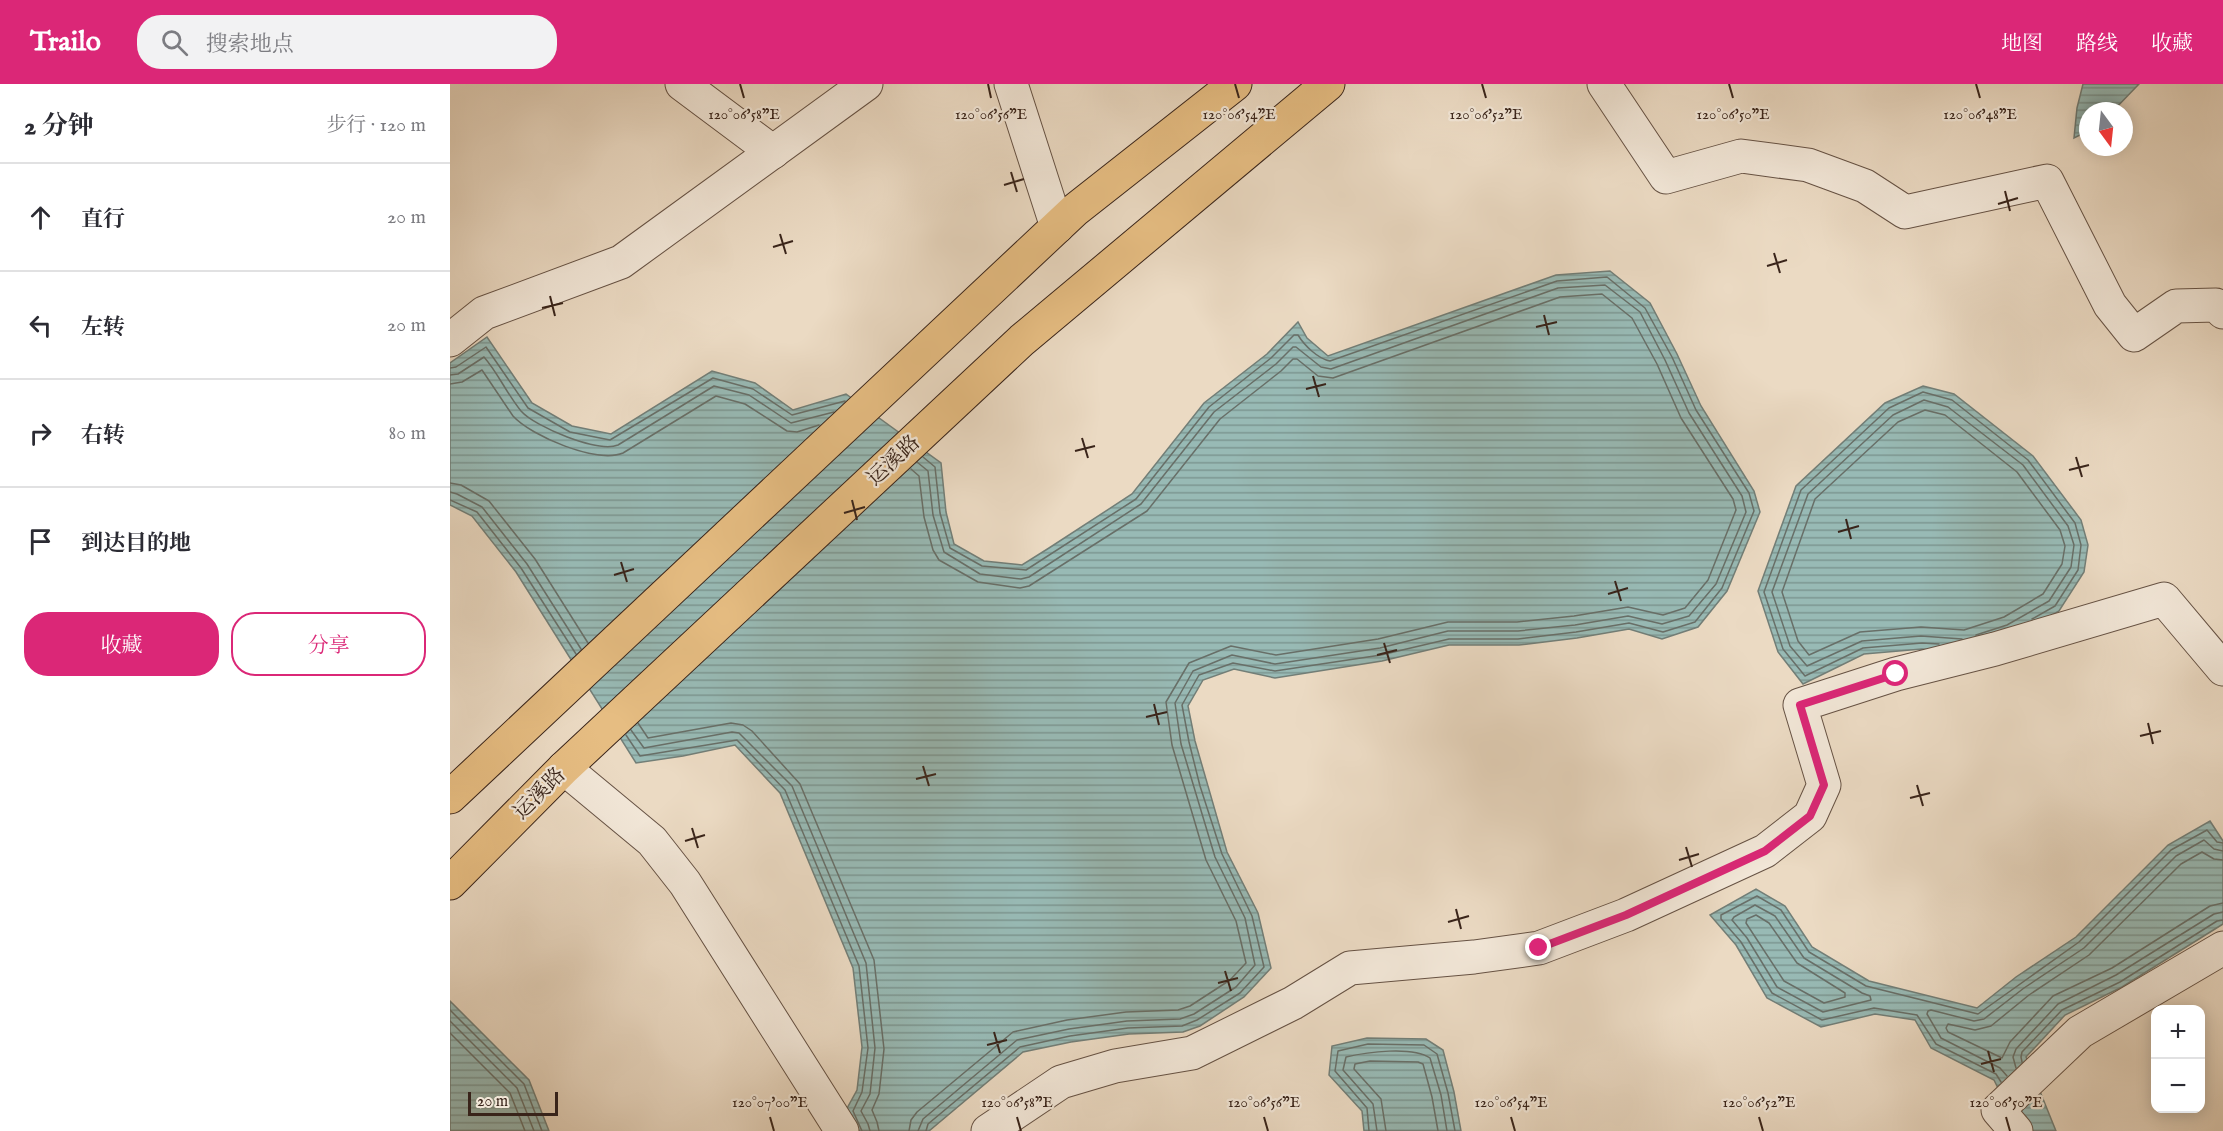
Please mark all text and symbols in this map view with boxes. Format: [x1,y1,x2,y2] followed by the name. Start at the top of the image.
[137,15,557,69] search box
[30,25,101,60] text: Trailo
[158,26,191,59] icon: search
[206,31,294,59] text: 搜索地点
[2001,31,2043,58] text: 地图
[2076,31,2118,58] text: 路线
[2151,31,2193,58] text: 收藏
[2079,102,2133,156] north arrow
[708,105,780,124] text: 120°06'58"E
[955,105,1027,124] text: 120°06'56"E
[1202,105,1276,124] text: 120°06'54"E
[1450,105,1522,124] text: 120°06'52"E
[1696,105,1770,124] text: 120°06'50"E
[1943,105,2017,124] text: 120°06'48"E
[24,110,94,143] text: 2 分钟
[326,113,426,138] text: 步行 · 120 m
[24,201,57,234] icon: ahead
[387,205,426,230] text: 20 m
[81,206,125,234] text: 直行
[24,309,57,342] icon: left
[387,313,426,338] text: 20 m
[81,314,125,342] text: 左转
[24,417,57,450] icon: right
[389,421,426,446] text: 80 m
[81,422,125,450] text: 右转
[862,430,926,492] street label: 运溪路
[24,525,57,558] icon: arrive
[81,530,191,558] text: 到达目的地
[24,612,219,676] button: 收藏
[231,612,426,676] button: 分享
[1882,660,1908,686] route start
[508,762,572,826] street label: 运溪路
[1525,934,1551,960] route end
[2151,1005,2205,1113] map controls
[2151,1005,2205,1059] button: +
[2151,1059,2205,1113] button: −
[468,1089,558,1116] scale bar
[477,1092,508,1112] text: 20 m
[732,1093,808,1112] text: 120°07'00"E
[981,1093,1053,1112] text: 120°06'58"E
[1228,1093,1300,1112] text: 120°06'56"E
[1474,1093,1548,1112] text: 120°06'54"E
[1723,1093,1795,1112] text: 120°06'52"E
[1969,1093,2043,1112] text: 120°06'50"E

